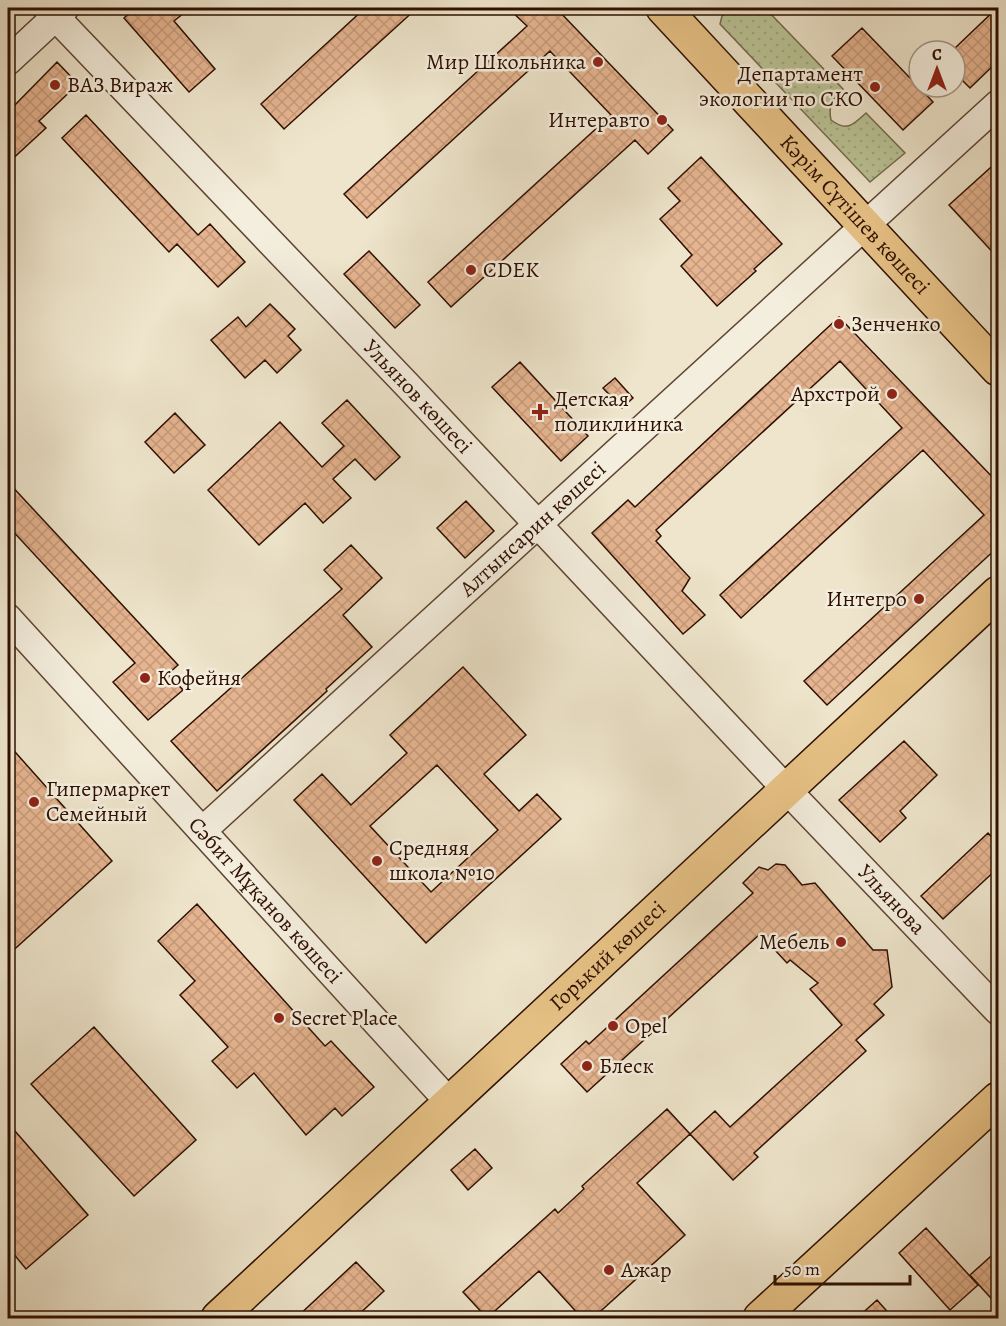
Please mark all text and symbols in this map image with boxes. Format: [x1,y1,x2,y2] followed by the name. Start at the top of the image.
[907,39,967,99] north arrow
[932,44,942,66] text: С
[426,47,587,77] place label: Мир Школьника
[591,55,605,69] marker: Мир Школьника
[699,59,863,114] place label: Департамент экологии по СКО
[67,70,173,100] place label: ВАЗ Вираж
[48,78,62,92] marker: ВАЗ Вираж
[868,80,882,94] marker: Департамент экологии по СКО
[548,105,650,135] place label: Интеравто
[655,113,669,127] marker: Интеравто
[773,128,937,301] street label: Кәрім Сүтішев көшесі
[483,255,539,285] place label: CDEK
[464,263,478,277] marker: CDEK
[851,309,941,339] place label: Зенченко
[832,317,846,331] marker: Зенченко
[356,333,479,460] street label: Ульянов көшесі
[790,379,880,409] place label: Архстрой
[554,384,684,439] place label: Детская поликлиника
[885,387,899,401] marker: Архстрой
[531,403,549,421] marker: Детская поликлиника
[452,454,612,604] street label: Алтынсарин көшесі
[826,584,907,614] place label: Интегро
[912,592,926,606] marker: Интегро
[157,663,241,693] place label: Кофейня
[138,671,152,685] marker: Кофейня
[46,774,170,829] place label: Гипермаркет Семейный
[27,795,41,809] marker: Гипермаркет Семейный
[181,810,349,990] street label: Сәбит Мұқанов көшесі
[389,833,495,888] place label: Средняя школа №10
[370,854,384,868] marker: Средняя школа №10
[851,858,933,942] street label: Ульянова
[543,894,673,1018] street label: Горький көшесі
[759,927,829,957] place label: Мебель
[834,935,848,949] marker: Мебель
[291,1003,398,1033] place label: Secret Place
[272,1011,286,1025] marker: Secret Place
[625,1011,667,1041] place label: Opel
[606,1019,620,1033] marker: Opel
[599,1051,654,1081] place label: Блеск
[580,1059,594,1073] marker: Блеск
[775,1248,910,1286] scale bar
[620,1255,672,1285] place label: Ажар
[784,1257,820,1281] text: 50 m
[602,1263,616,1277] marker: Ажар

